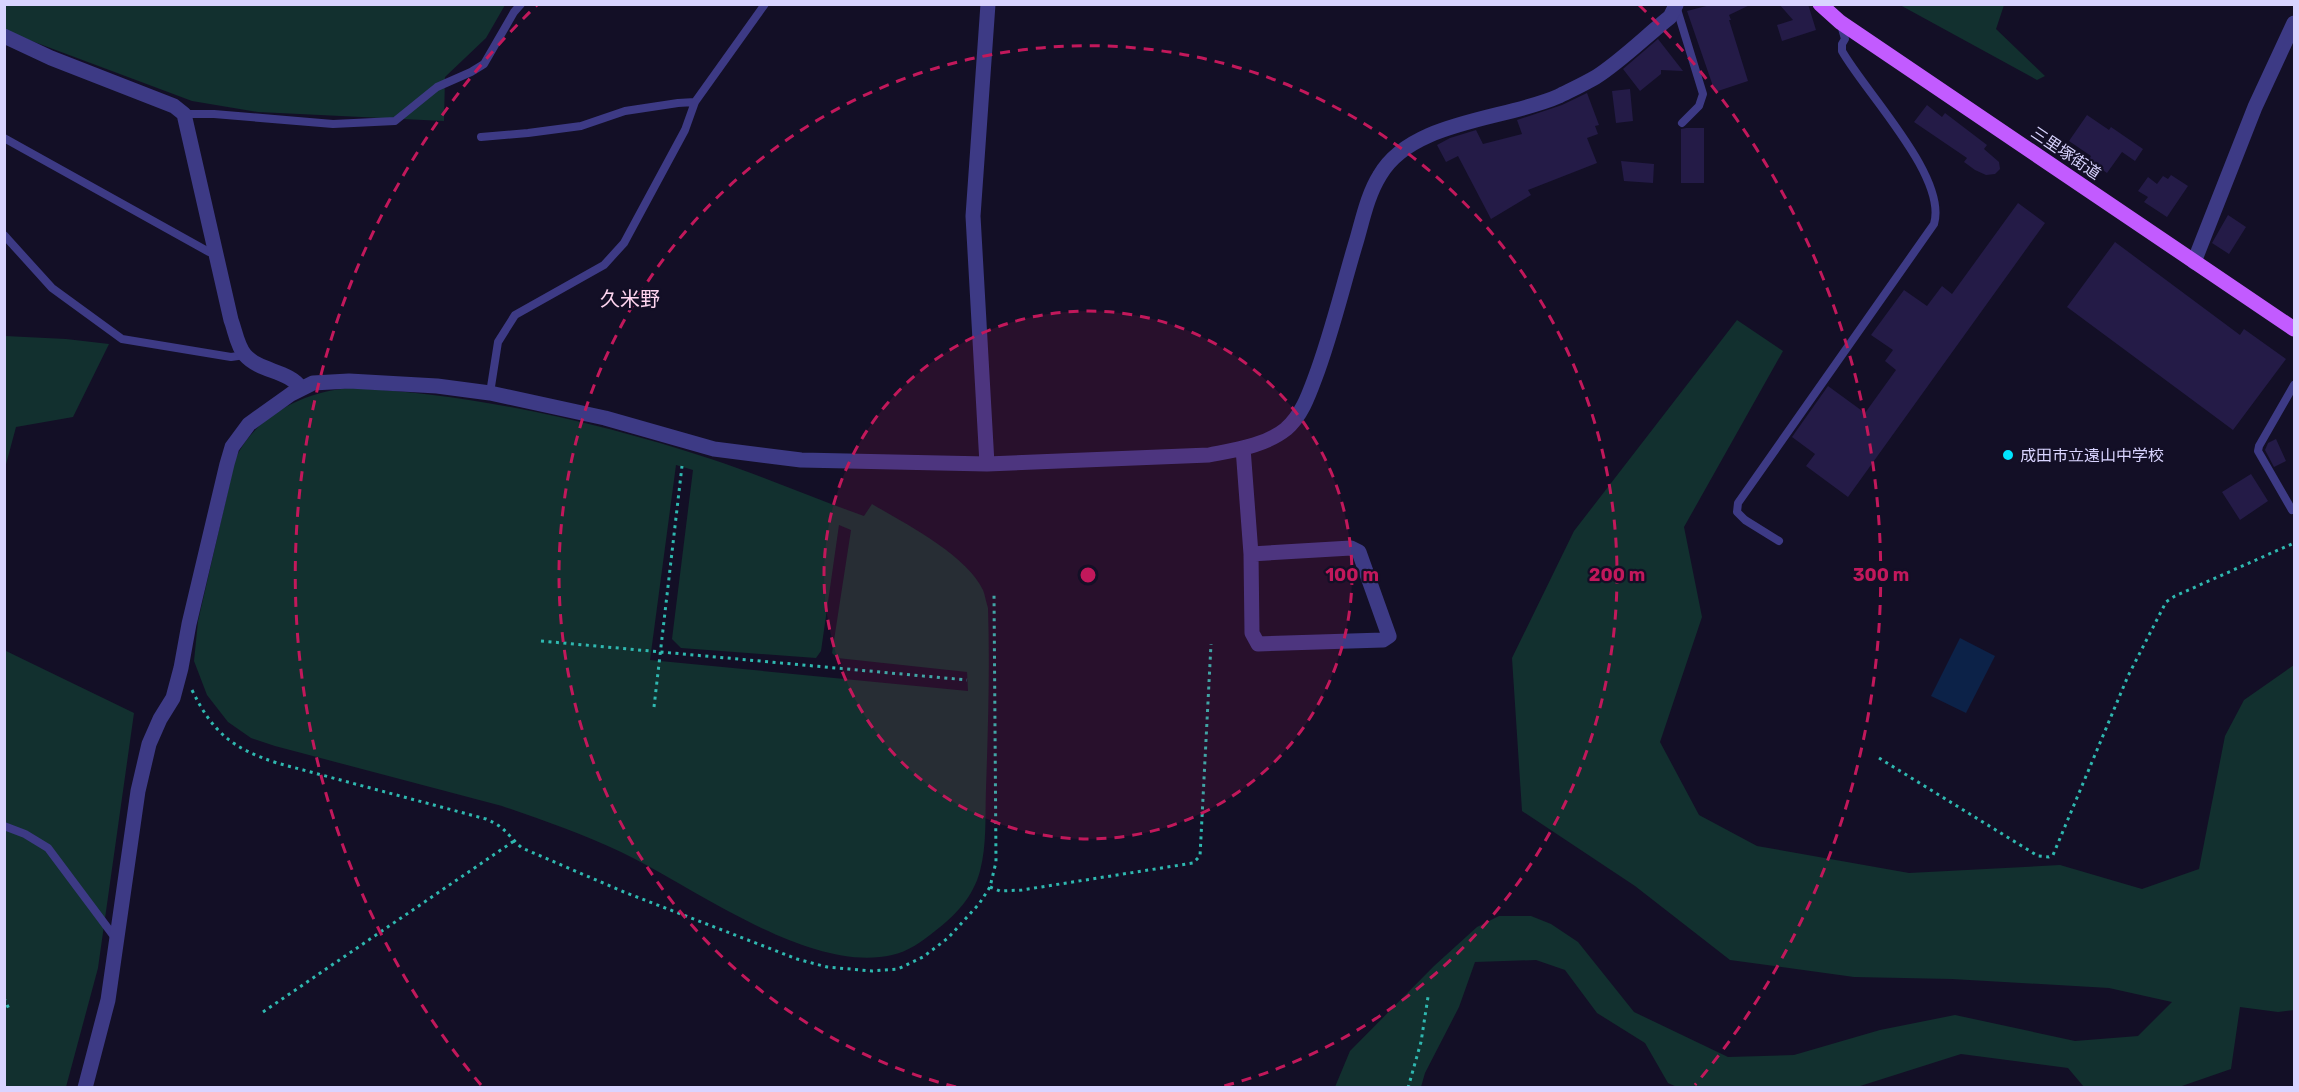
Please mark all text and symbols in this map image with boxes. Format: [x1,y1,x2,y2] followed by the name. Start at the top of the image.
[2028,123,2104,183] street label: 三里塚街道
[600,287,660,311] district label: 久米野
[2020,446,2164,465] place label: 成田市立遠山中学校
[2001,448,2015,462] marker: 成田市立遠山中学校
[1325,564,1379,586] text: 100 m
[1589,564,1645,586] text: 200 m
[1853,564,1909,586] text: 300 m
[1078,565,1098,585] centre of rings

